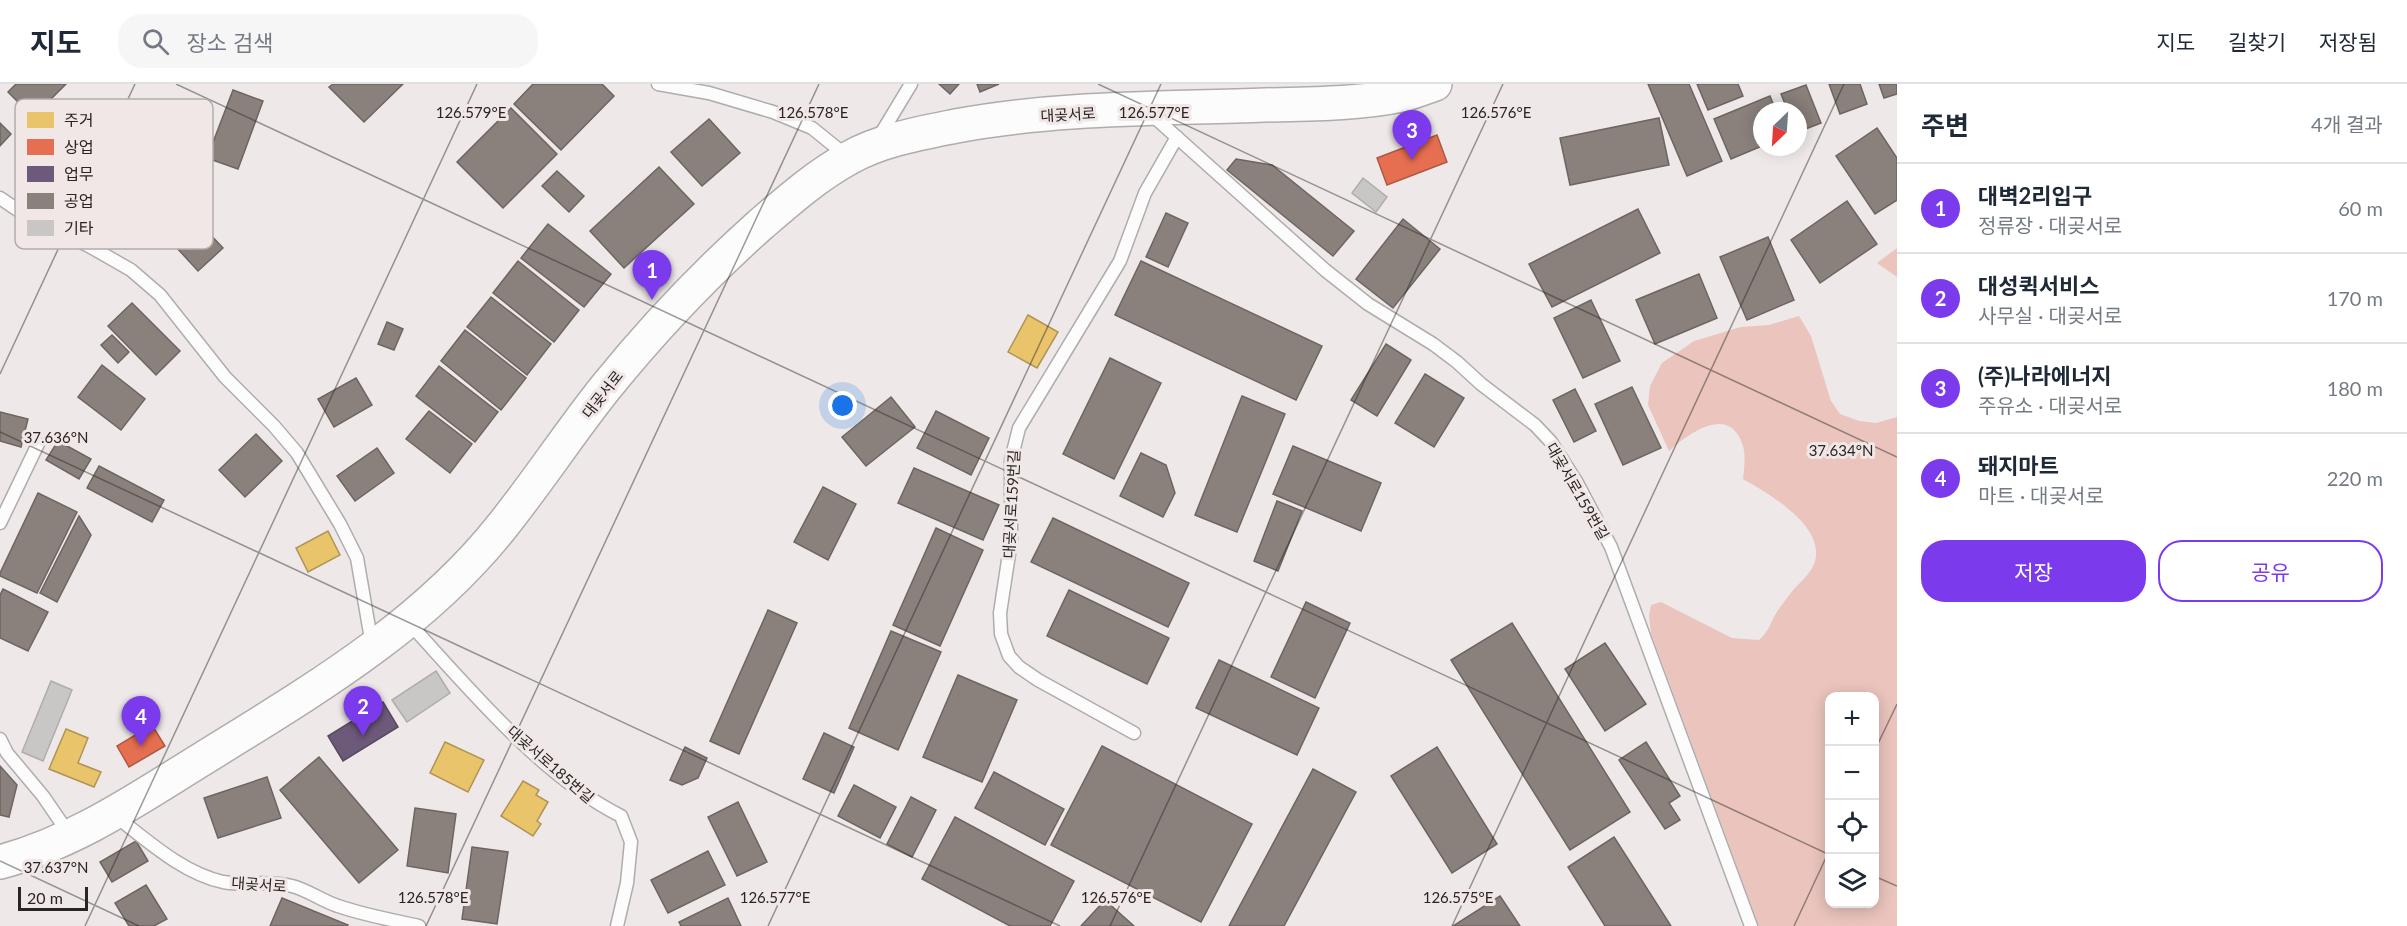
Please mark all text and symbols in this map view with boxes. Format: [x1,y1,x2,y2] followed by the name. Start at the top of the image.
[118,14,538,68] search box
[30,25,82,59] text: 지도
[139,25,172,58] icon: search
[187,29,273,56] text: 장소 검색
[2156,29,2195,54] text: 지도
[2228,29,2286,54] text: 길찾기
[2319,29,2377,54] text: 저장됨
[15,99,213,249] legend
[1753,102,1807,156] north arrow
[436,103,506,121] text: 126.579°E
[778,103,848,121] text: 126.578°E
[1119,103,1189,121] text: 126.577°E
[1461,103,1531,121] text: 126.576°E
[1040,104,1096,124] street label: 대곶서로
[1921,109,1969,141] text: 주변
[64,110,93,129] text: 주거
[1392,110,1432,160] pin: 3
[2311,112,2383,136] text: 4개 결과
[64,137,93,156] text: 상업
[64,164,94,183] text: 업무
[1978,182,2092,209] text: 대벽2리입구
[64,191,93,210] text: 공업
[1935,196,1946,220] text: 1
[2338,196,2383,220] text: 60 m
[1978,213,2122,237] text: 정류장 · 대곶서로
[64,218,94,237] text: 기타
[632,250,672,300] pin: 1
[1978,272,2099,299] text: 대성퀵서비스
[1935,286,1946,310] text: 2
[2327,286,2383,310] text: 170 m
[1978,303,2122,327] text: 사무실 · 대곶서로
[1978,362,2112,389] text: (주)나라에너지
[578,367,626,421] street label: 대곶서로
[1935,376,1946,400] text: 3
[2327,376,2383,400] text: 180 m
[828,391,857,420] your location
[1978,393,2122,417] text: 주유소 · 대곶서로
[24,428,88,446] text: 37.636°N
[1543,439,1613,543] street label: 대곶서로159번길
[1809,441,1873,459] text: 37.634°N
[999,449,1023,559] street label: 대곶서로159번길
[1978,452,2059,479] text: 돼지마트
[1935,466,1946,490] text: 4
[2327,466,2383,490] text: 220 m
[1978,483,2104,507] text: 마트 · 대곶서로
[1921,540,2146,602] button: 저장
[2158,540,2383,602] button: 공유
[344,686,382,736] pin: 2
[1825,692,1879,908] map controls
[1825,692,1879,746] button: +
[122,696,160,746] pin: 4
[504,721,598,807] street label: 대곶서로185번길
[1825,746,1879,800] button: −
[1825,800,1879,854] button: locate
[1825,854,1879,908] button: layers
[24,858,88,876] text: 37.637°N
[231,873,287,895] street label: 대곶서로
[18,884,88,912] scale bar
[27,888,63,907] text: 20 m
[398,888,468,906] text: 126.578°E
[740,888,810,906] text: 126.577°E
[1081,888,1151,906] text: 126.576°E
[1423,888,1493,906] text: 126.575°E

